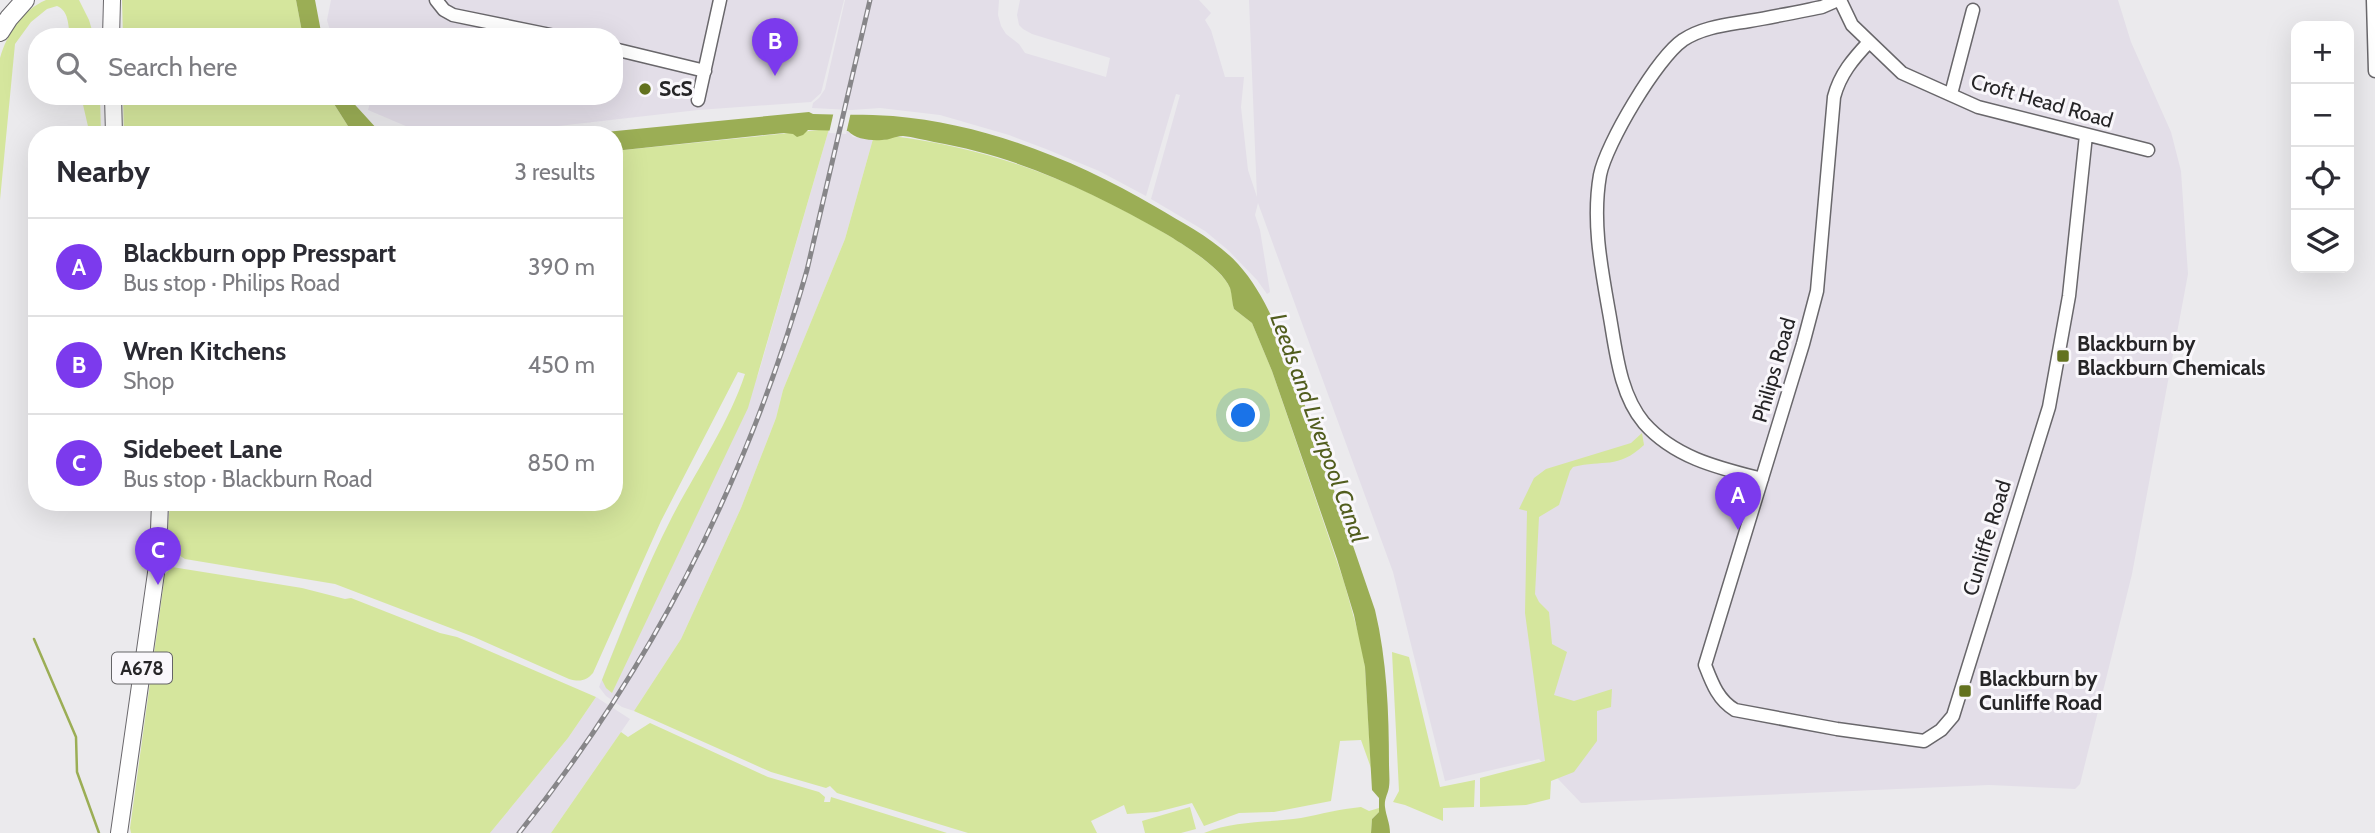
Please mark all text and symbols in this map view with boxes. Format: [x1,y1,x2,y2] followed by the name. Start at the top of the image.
[752,18,798,76] pin: B
[2291,21,2354,273] map controls
[2291,21,2354,84] button: +
[28,28,623,105] search box
[52,48,90,86] icon: search
[108,51,237,83] text: Search here
[1968,68,2116,133] street label: Croft Head Road
[659,76,693,101] place label: ScS
[637,81,653,97] marker: ScS
[2291,84,2354,147] button: −
[2291,147,2354,210] button: locate
[56,153,150,190] text: Nearby
[514,158,595,186] text: 3 results
[2291,210,2354,273] button: layers
[123,237,396,269] text: Blackburn opp Presspart
[72,253,86,281] text: A
[528,253,595,281] text: 390 m
[123,269,340,297] text: Bus stop · Philips Road
[1264,310,1374,547] water label: Leeds and Liverpool Canal
[1747,315,1800,425] street label: Philips Road
[2077,331,2266,380] place label: Blackburn by Blackburn Chemicals
[123,335,286,367] text: Wren Kitchens
[2055,348,2071,364] marker: Blackburn by Blackburn Chemicals
[72,351,86,379] text: B
[528,351,595,379] text: 450 m
[123,367,174,395] text: Shop
[1226,398,1260,432] your location
[123,433,283,465] text: Sidebeet Lane
[72,449,86,477] text: C
[527,449,595,477] text: 850 m
[123,465,373,493] text: Bus stop · Blackburn Road
[1715,472,1761,530] pin: A
[1957,477,2016,599] street label: Cunliffe Road
[135,527,181,585] pin: C
[112,652,172,684] road number: A678
[1979,666,2102,715] place label: Blackburn by Cunliffe Road
[1957,683,1973,699] marker: Blackburn by Cunliffe Road

